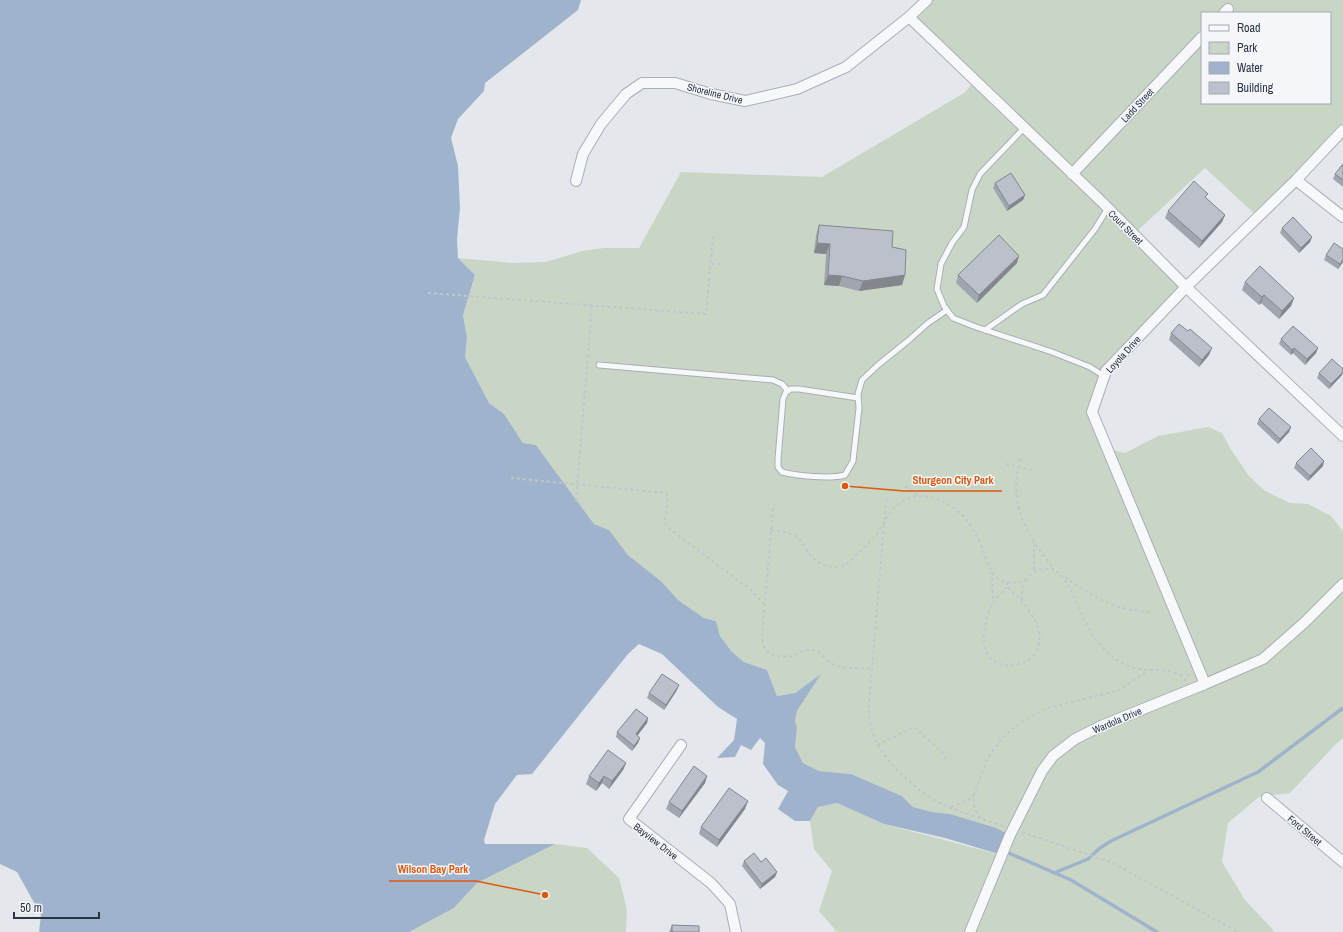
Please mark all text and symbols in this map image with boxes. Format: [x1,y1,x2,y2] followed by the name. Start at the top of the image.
[1201,12,1331,104] legend
[1237,20,1261,36] text: Road
[1237,40,1257,56] text: Park
[1237,60,1264,76] text: Water
[686,80,745,107] street label: Shoreline Drive
[1237,80,1274,96] text: Building
[1118,85,1157,125] street label: Ladd Street
[1105,207,1146,248] street label: Court Street
[1103,333,1144,376] street label: Loyola Drive
[904,468,1002,491] callout: Sturgeon City Park
[912,473,995,487] text: Sturgeon City Park
[1091,704,1144,737] street label: Wardola Drive
[1285,812,1325,849] street label: Ford Street
[631,820,681,863] street label: Bayview Drive
[389,858,476,881] callout: Wilson Bay Park
[398,862,469,876] text: Wilson Bay Park
[14,894,99,920] scale bar
[20,900,42,916] text: 50 m

